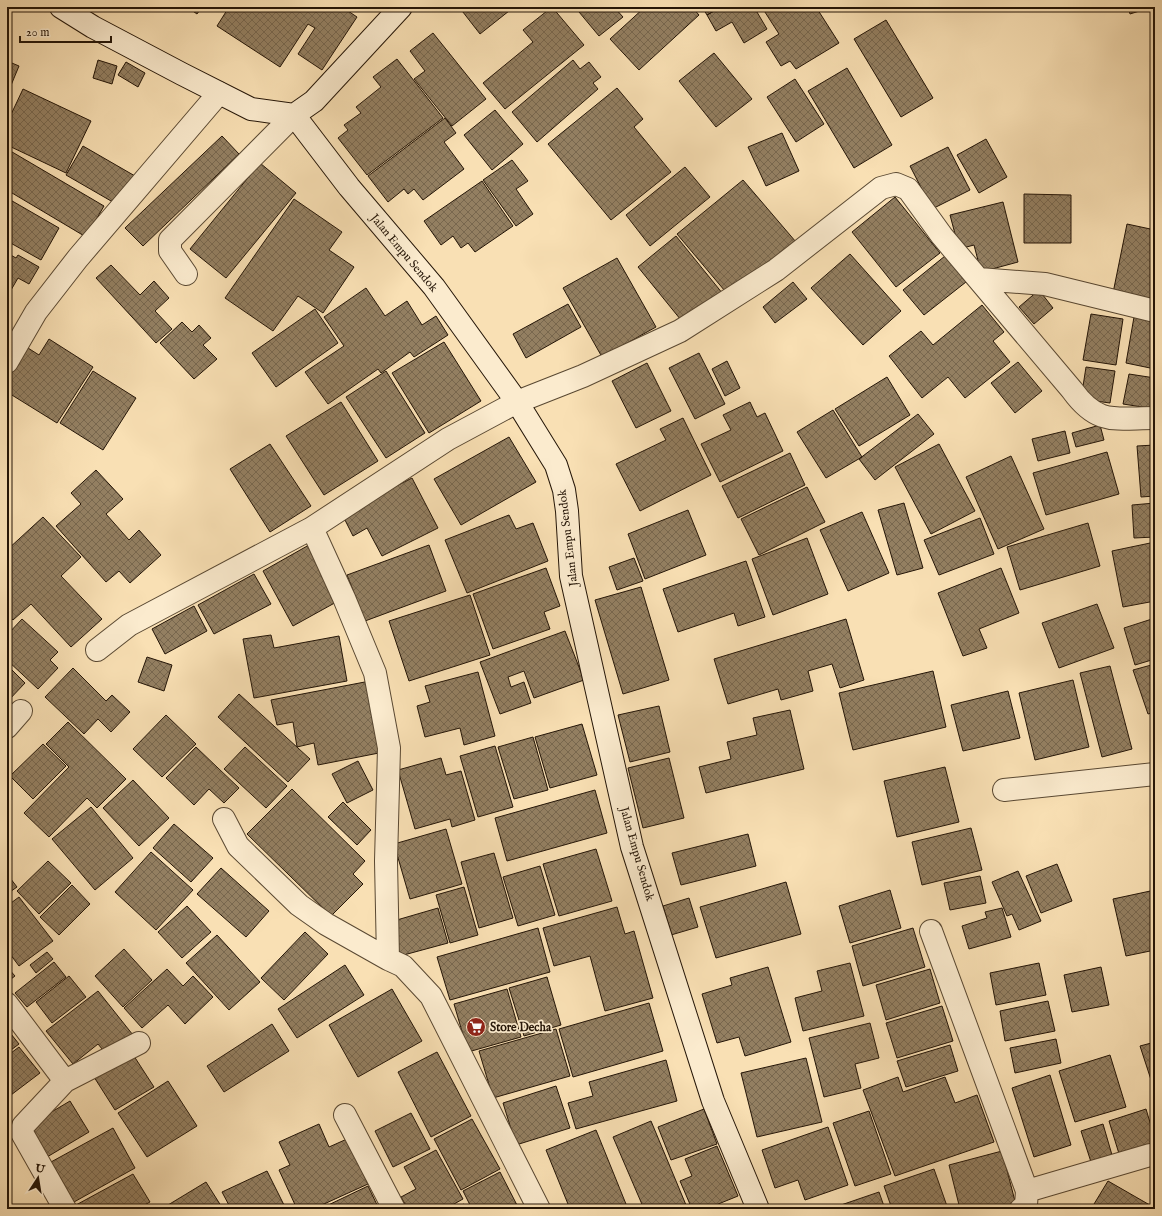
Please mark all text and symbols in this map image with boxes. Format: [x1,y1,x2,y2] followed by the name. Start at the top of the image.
[20,18,111,44] scale bar
[26,25,49,40] text: 20 m
[365,209,441,296] street label: Jalan Empu Sendok
[555,488,583,589] street label: Jalan Empu Sendok
[615,803,658,904] street label: Jalan Empu Sendok
[465,1016,487,1038] supermarket icon: Store Decha
[490,1020,552,1035] place label: Store Decha
[18,1158,58,1198] north arrow
[33,1161,47,1177] text: U

